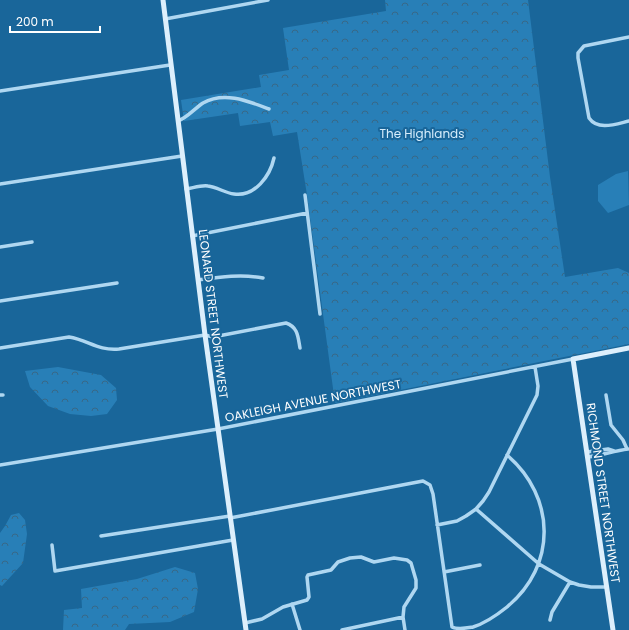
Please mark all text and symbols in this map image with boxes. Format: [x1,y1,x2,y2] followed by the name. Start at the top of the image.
[10,8,100,34] scale bar
[16,13,54,30] text: 200 m
[380,125,465,142] park label: The Highlands
[195,228,232,400] street label: LEONARD STREET NORTHWEST
[223,375,403,426] street label: OAKLEIGH AVENUE NORTHWEST
[582,402,625,585] street label: RICHMOND STREET NORTHWEST

